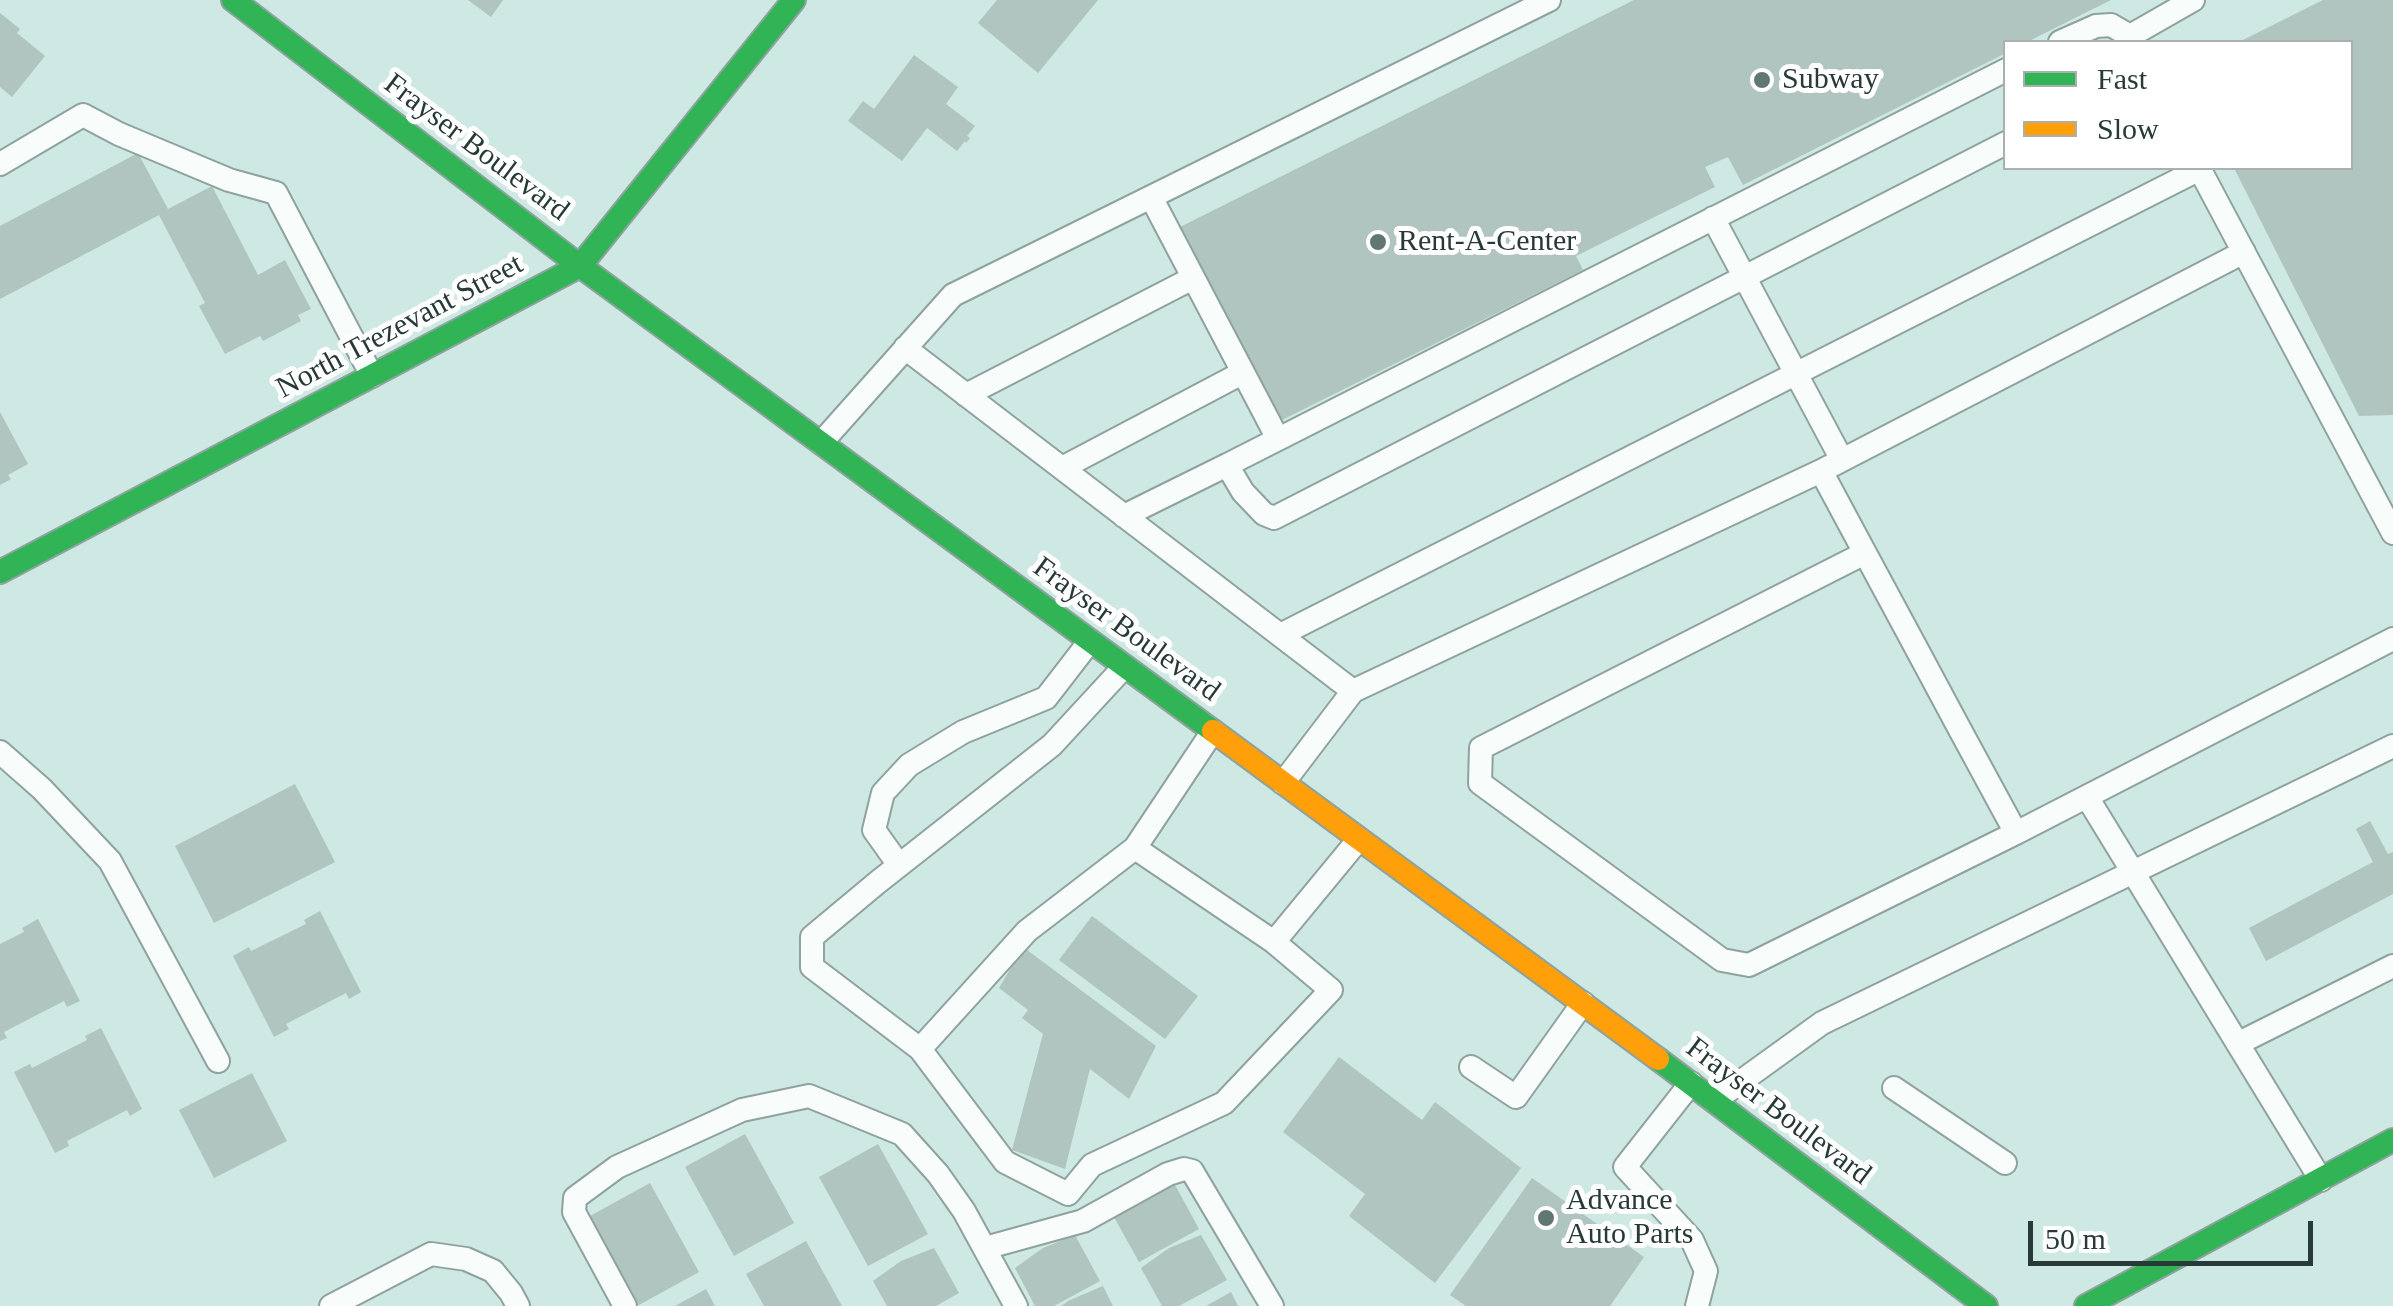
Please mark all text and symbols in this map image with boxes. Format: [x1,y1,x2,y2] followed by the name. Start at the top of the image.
[2003,40,2353,170] legend
[1782,62,1879,98] place label: Subway
[2097,62,2147,95] text: Fast
[376,67,576,229] street label: Frayser Boulevard
[1751,69,1773,91] marker: Subway
[2097,112,2159,145] text: Slow
[1398,224,1576,260] place label: Rent-A-Center
[1367,231,1389,253] marker: Rent-A-Center
[271,247,529,407] street label: North Trezevant Street
[1025,550,1227,710] street label: Frayser Boulevard
[1678,1031,1878,1193] street label: Frayser Boulevard
[1566,1183,1694,1254] place label: Advance Auto Parts
[2033,1201,2318,1263] scale bar
[1535,1207,1557,1229] marker: Advance Auto Parts
[2045,1222,2106,1255] text: 50 m

